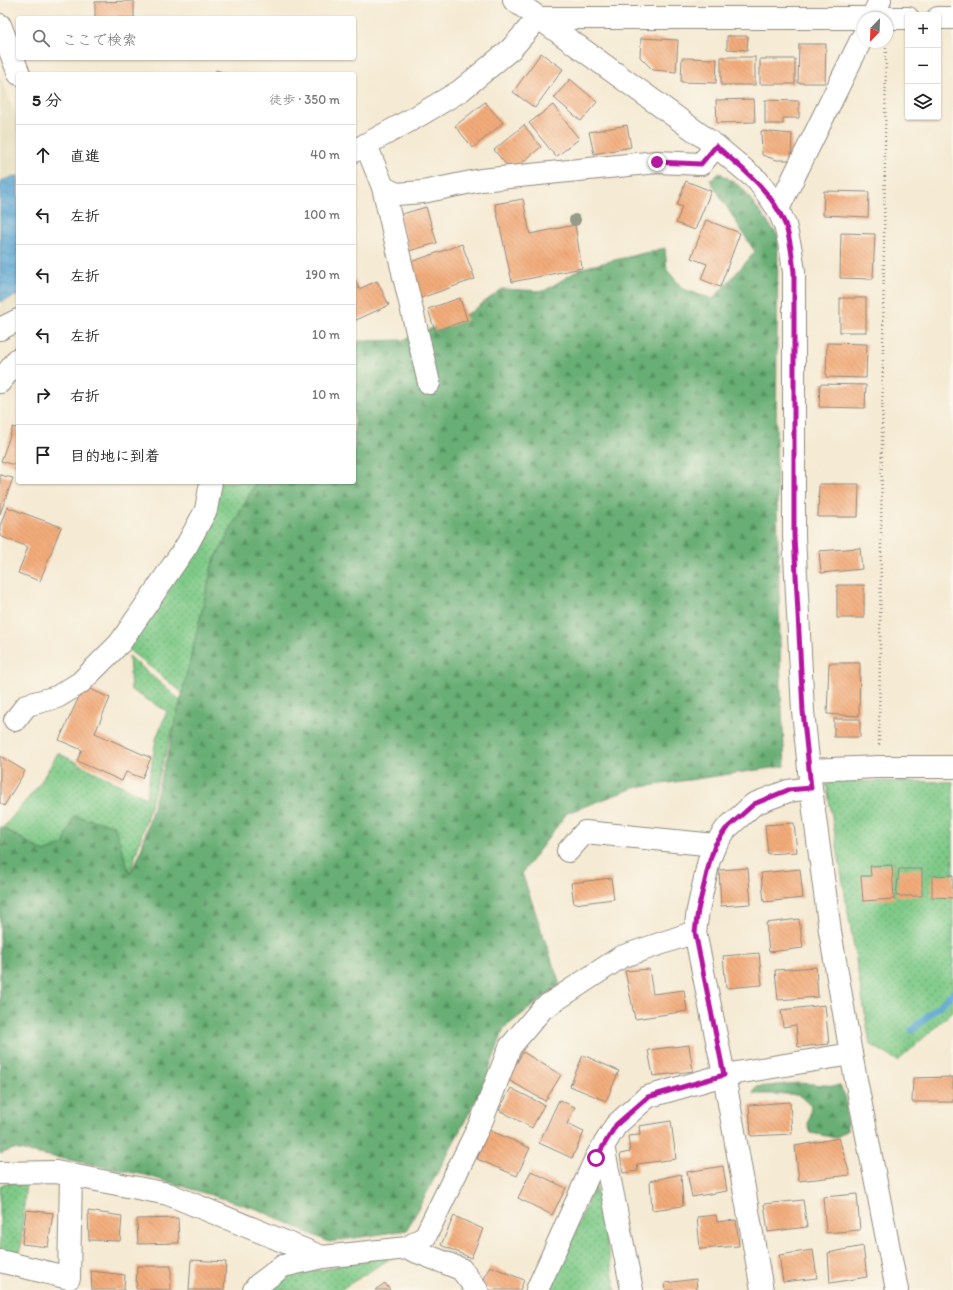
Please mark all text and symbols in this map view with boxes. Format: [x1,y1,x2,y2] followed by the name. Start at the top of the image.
[857,12,893,48] north arrow
[905,12,941,120] map controls
[905,12,941,48] button: +
[16,16,356,60] search box
[30,27,52,49] icon: search
[62,31,137,49] text: ここで検索
[905,48,941,84] button: −
[905,84,941,120] button: layers
[32,90,62,110] text: 5 分
[269,92,340,107] text: 徒歩 · 350 m
[32,144,54,166] icon: ahead
[70,147,100,165] text: 直進
[310,147,340,162] text: 40 m
[648,153,666,171] route end
[32,204,54,226] icon: left
[70,207,100,225] text: 左折
[304,207,340,222] text: 100 m
[32,264,54,286] icon: left
[70,267,100,285] text: 左折
[305,267,340,282] text: 190 m
[32,324,54,346] icon: left
[70,327,100,345] text: 左折
[312,327,340,342] text: 10 m
[32,384,54,406] icon: right
[70,387,100,405] text: 右折
[312,387,340,402] text: 10 m
[32,444,54,466] icon: arrive
[70,447,160,465] text: 目的地に到着
[587,1149,605,1167] route start

